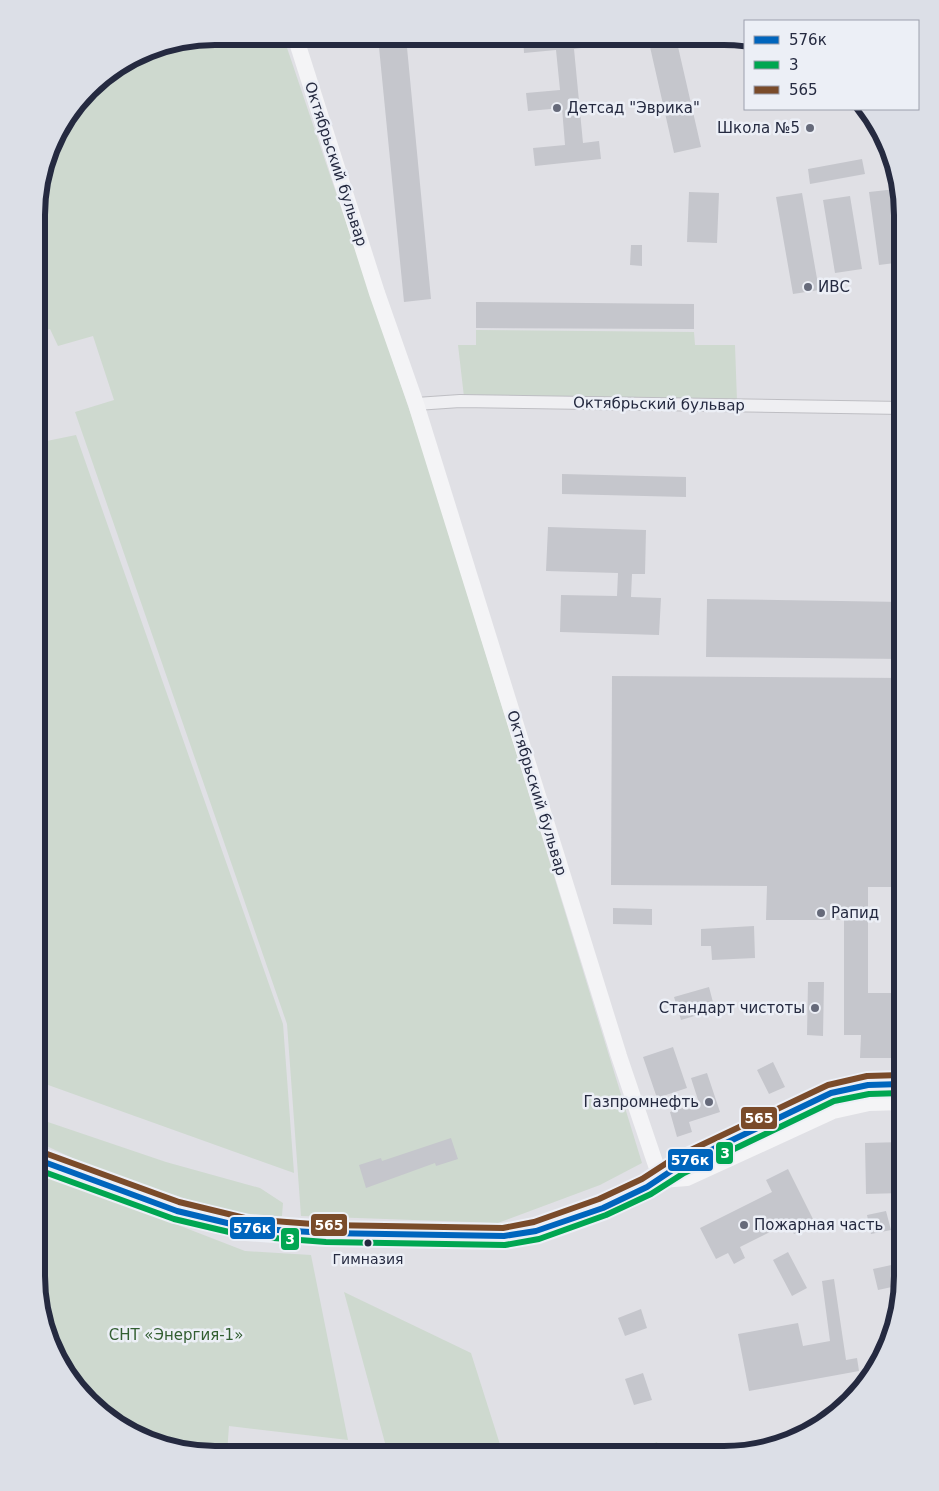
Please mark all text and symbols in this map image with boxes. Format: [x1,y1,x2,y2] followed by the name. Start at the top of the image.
[744,20,919,110] legend
[789,31,827,49] text: 576к
[789,56,799,74] text: 3
[301,79,371,249] street label: Октябрьский бульвар
[789,81,818,99] text: 565
[567,99,700,117] place label: Детсад "Эврика"
[551,102,563,114] marker: Детсад "Эврика"
[717,119,800,137] place label: Школа №5
[804,122,816,134] marker: Школа №5
[818,278,850,296] place label: ИВС
[802,281,814,293] marker: ИВС
[573,394,745,414] street label: Октябрьский бульвар
[503,708,571,878] street label: Октябрьский бульвар
[831,904,879,922] place label: Рапид
[815,907,827,919] marker: Рапид
[659,999,805,1017] place label: Стандарт чистоты
[809,1002,821,1014] marker: Стандарт чистоты
[583,1093,699,1111] place label: Газпромнефть
[703,1096,715,1108] marker: Газпромнефть
[740,1106,778,1130] line badge: 565
[744,1110,774,1126] text: 565
[715,1141,734,1165] line badge: 3
[720,1145,730,1161] text: 3
[667,1148,714,1172] line badge: 576к
[671,1152,710,1168] text: 576к
[310,1213,348,1237] line badge: 565
[229,1216,276,1240] line badge: 576к
[754,1216,883,1234] place label: Пожарная часть
[314,1217,344,1233] text: 565
[738,1219,750,1231] marker: Пожарная часть
[233,1220,272,1236] text: 576к
[280,1227,300,1251] line badge: 3
[285,1231,295,1247] text: 3
[363,1238,373,1248] marker: Гимназия
[333,1251,403,1267] place label: Гимназия
[109,1326,243,1344] park label: СНТ «Энергия-1»

